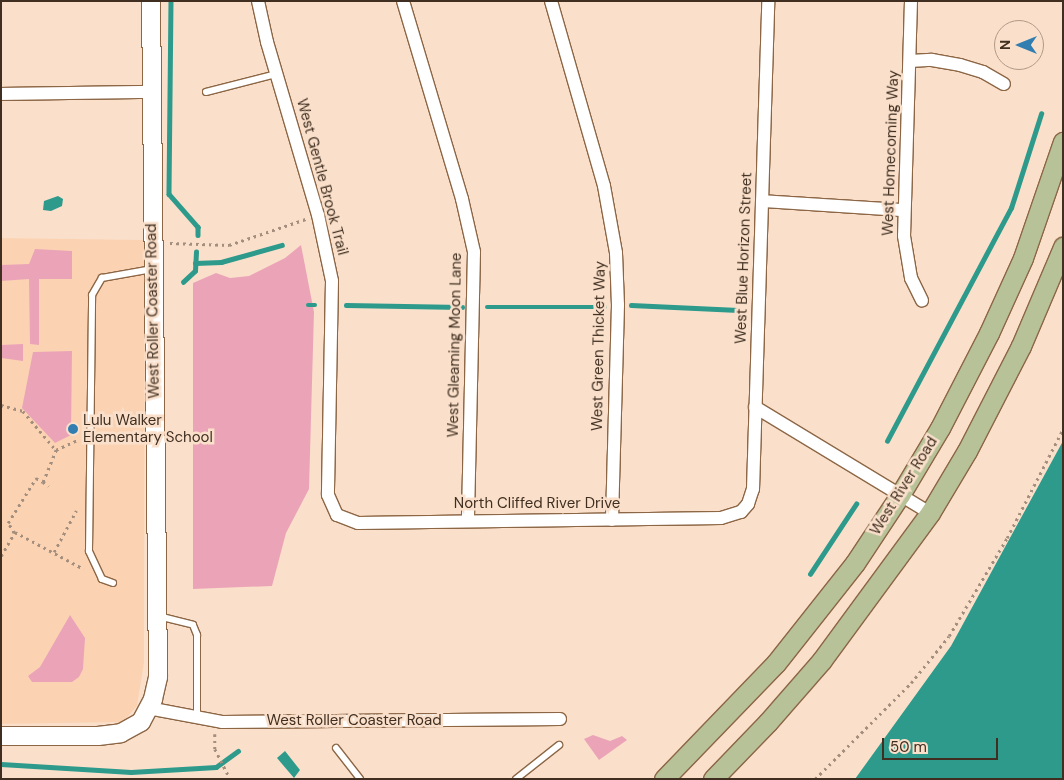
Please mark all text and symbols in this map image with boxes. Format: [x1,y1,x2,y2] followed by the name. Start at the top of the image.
[994,20,1044,70] north arrow
[996,40,1014,50] text: N
[879,70,903,236] street label: West Homecoming Way
[292,97,352,257] street label: West Gentle Brook Trail
[732,172,756,344] street label: West Blue Horizon Street
[142,223,164,399] street label: West Roller Coaster Road
[444,252,466,438] street label: West Gleaming Moon Lane
[589,261,609,431] street label: West Green Thicket Way
[83,411,213,446] place label: Lulu Walker Elementary School
[67,423,79,435] marker: Lulu Walker Elementary School
[867,434,941,538] street label: West River Road
[454,495,620,513] street label: North Cliffed River Drive
[266,712,442,730] street label: West Roller Coaster Road
[884,728,1000,760] scale bar
[890,737,927,757] text: 50 m

